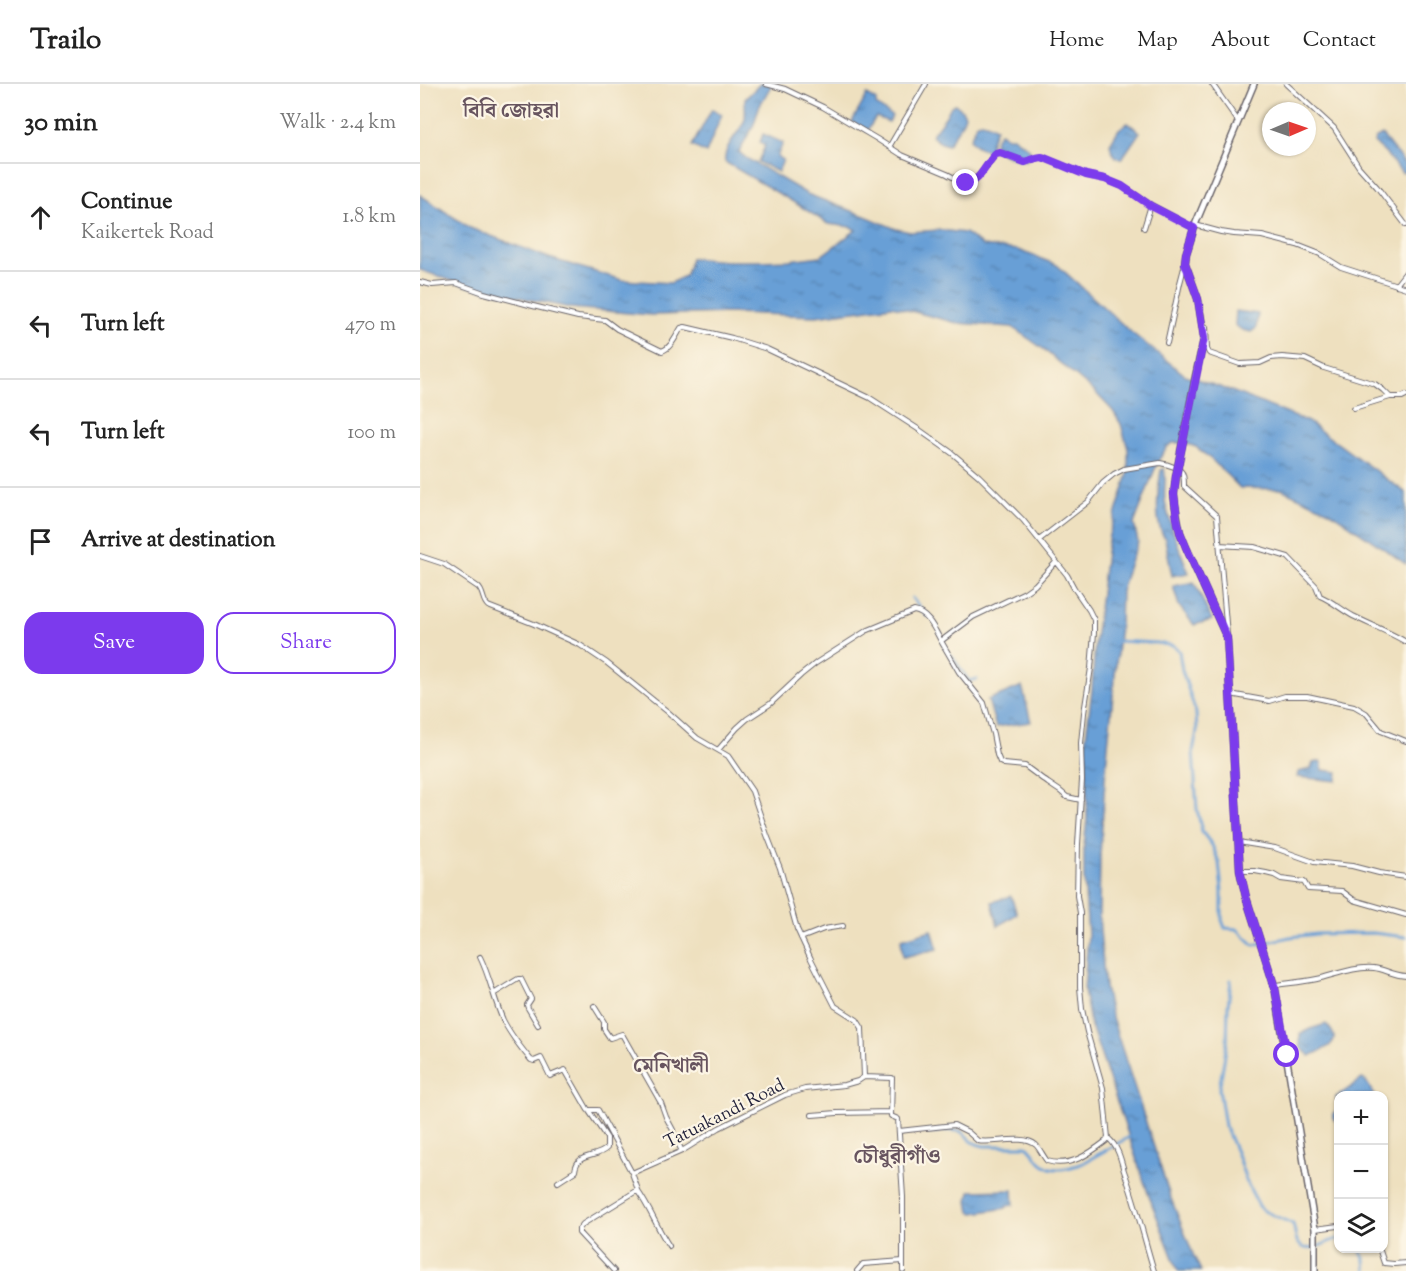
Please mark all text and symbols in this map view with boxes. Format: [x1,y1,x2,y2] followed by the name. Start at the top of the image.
[30,21,101,61] text: Trailo
[1049,26,1104,56] text: Home
[1137,26,1178,56] text: Map
[1211,26,1270,56] text: About
[1303,26,1376,56] text: Contact
[462,97,559,127] district label: বিবি জোহরা
[1262,102,1316,156] north arrow
[24,105,98,142] text: 30 min
[279,109,396,138] text: Walk · 2.4 km
[952,169,978,195] route end
[81,187,172,219] text: Continue
[24,201,57,234] icon: ahead
[342,203,396,232] text: 1.8 km
[81,219,214,248] text: Kaikertek Road
[24,309,57,342] icon: left
[81,309,164,341] text: Turn left
[345,311,396,340] text: 470 m
[24,417,57,450] icon: left
[81,417,164,449] text: Turn left
[347,419,396,448] text: 100 m
[24,525,57,558] icon: arrive
[81,525,276,557] text: Arrive at destination
[24,612,204,674] button: Save
[216,612,396,674] button: Share
[1273,1041,1299,1067] route start
[633,1052,709,1082] district label: মেনিখালী
[660,1073,790,1156] street label: Tatuakandi Road
[1334,1091,1388,1253] map controls
[1334,1091,1388,1145] button: +
[853,1143,941,1173] district label: চৌধুরীগাঁও
[1334,1145,1388,1199] button: −
[1334,1199,1388,1253] button: layers

